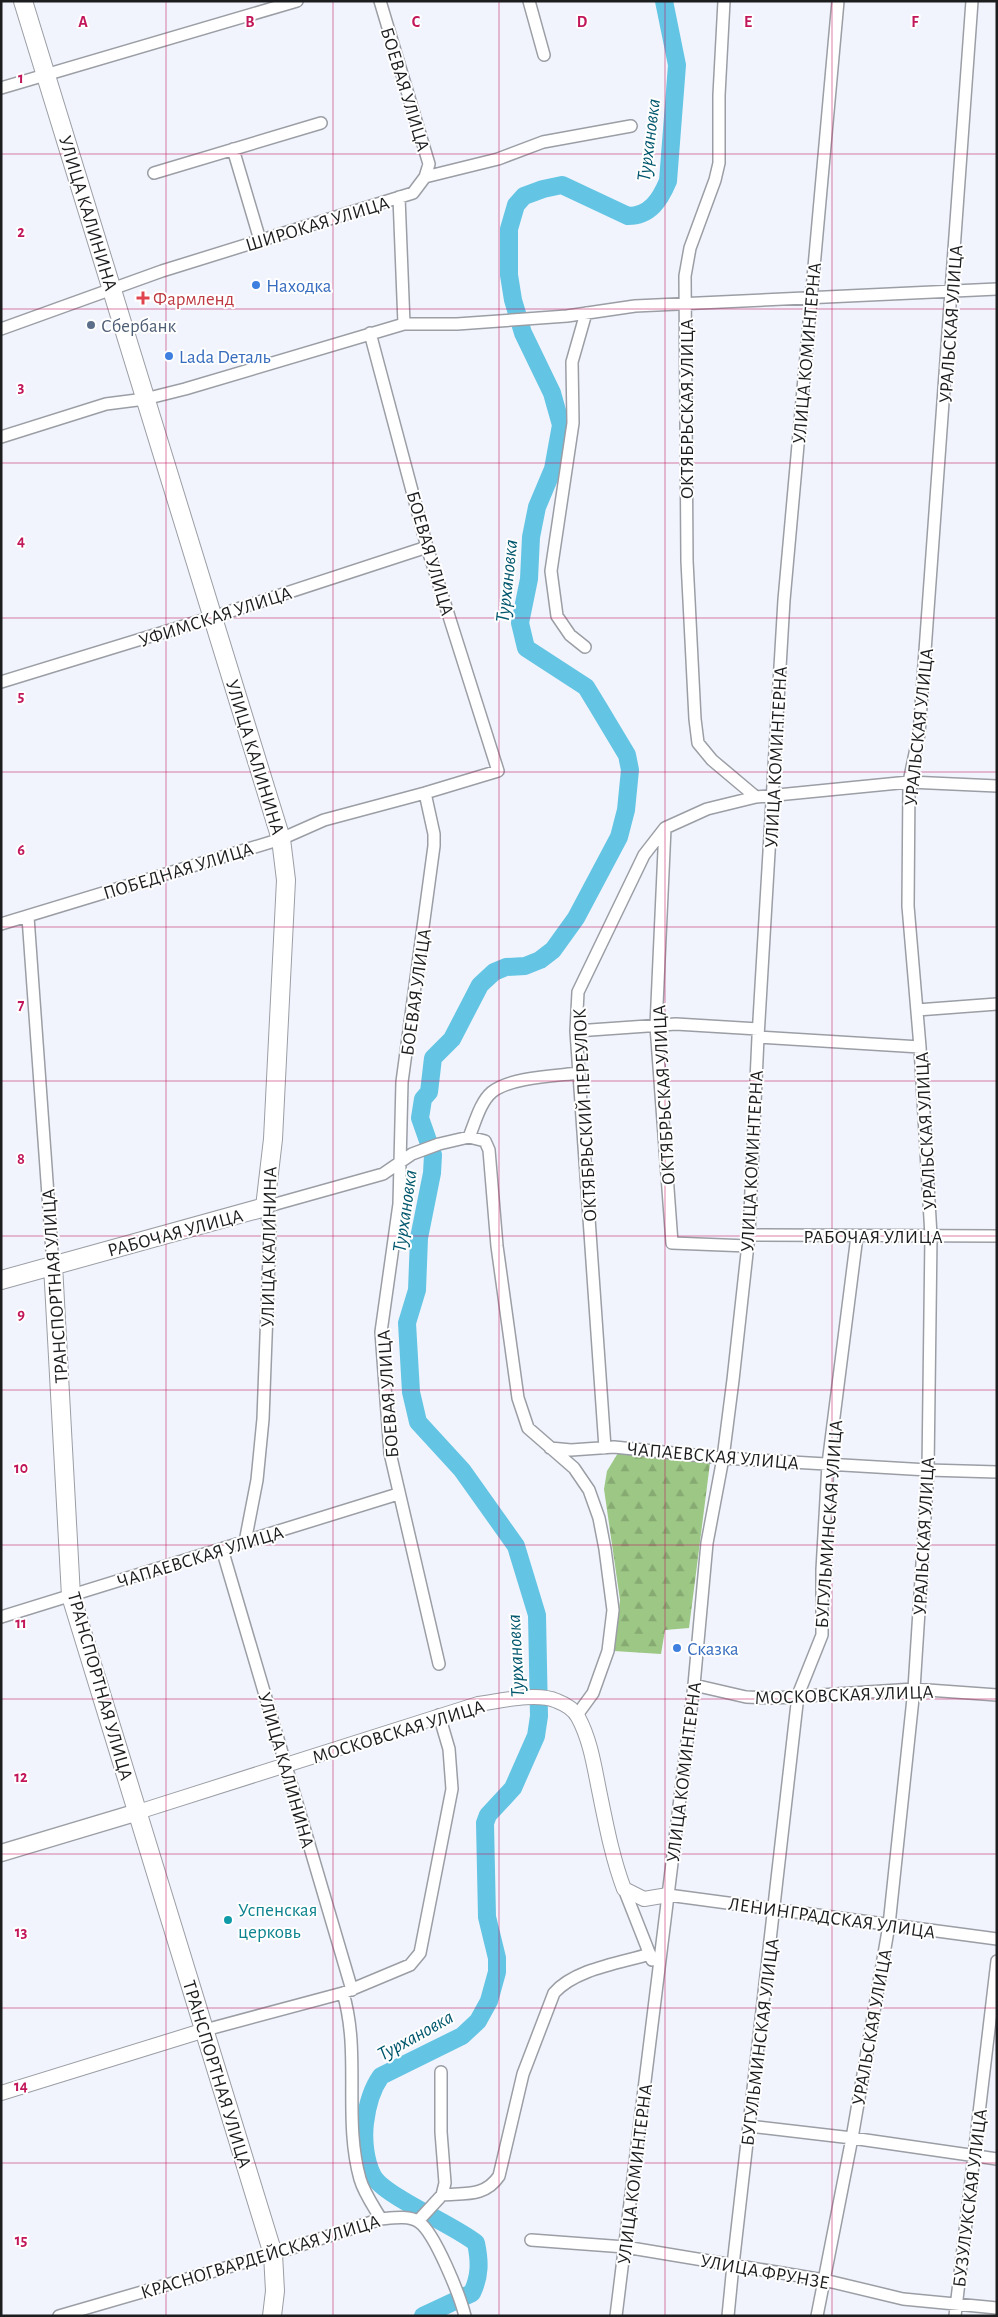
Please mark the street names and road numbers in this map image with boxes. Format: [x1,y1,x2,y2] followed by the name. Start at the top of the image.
[377,25,432,154] street label: БОЕВАЯ УЛИЦА
[55,134,120,293] street label: УЛИЦА КАЛИНИНА
[243,194,392,255] street label: ШИРОКАЯ УЛИЦА
[936,244,967,404] street label: УРАЛЬСКАЯ УЛИЦА
[790,262,825,445] street label: УЛИЦА КОМИНТЕРНА
[678,319,697,499] street label: ОКТЯБРЬСКАЯ УЛИЦА
[403,489,456,618] street label: БОЕВАЯ УЛИЦА
[137,584,294,651] street label: УФИМСКАЯ УЛИЦА
[902,647,937,807] street label: УРАЛЬСКАЯ УЛИЦА
[762,666,791,848] street label: УЛИЦА КОМИНТЕРНА
[222,678,287,837] street label: УЛИЦА КАЛИНИНА
[101,840,256,903] street label: ПОБЕДНАЯ УЛИЦА
[398,927,435,1057] street label: БОЕВАЯ УЛИЦА
[650,1004,679,1185] street label: ОКТЯБРЬСКАЯ УЛИЦА
[569,1008,601,1222] street label: ОКТЯБРЬСКИЙ ПЕРЕУЛОК
[913,1051,940,1211] street label: УРАЛЬСКАЯ УЛИЦА
[738,1070,767,1252] street label: УЛИЦА КОМИНТЕРНА
[259,1166,280,1328] street label: УЛИЦА КАЛИНИНА
[39,1188,72,1384] street label: ТРАНСПОРТНАЯ УЛИЦА
[106,1206,245,1261] street label: РАБОЧАЯ УЛИЦА
[803,1228,943,1247] street label: РАБОЧАЯ УЛИЦА
[375,1329,402,1459] street label: БОЕВАЯ УЛИЦА
[813,1419,846,1629] street label: БУГУЛЬМИНСКАЯ УЛИЦА
[626,1440,800,1473] street label: ЧАПАЕВСКАЯ УЛИЦА
[911,1456,938,1616] street label: УРАЛЬСКАЯ УЛИЦА
[115,1523,286,1592] street label: ЧАПАЕВСКАЯ УЛИЦА
[64,1590,136,1783] street label: ТРАНСПОРТНАЯ УЛИЦА
[664,1681,705,1864] street label: УЛИЦА КОМИНТЕРНА
[754,1683,934,1708] street label: МОСКОВСКАЯ УЛИЦА
[254,1690,317,1850] street label: УЛИЦА КАЛИНИНА
[310,1697,487,1768] street label: МОСКОВСКАЯ УЛИЦА
[727,1895,936,1942] street label: ЛЕНИНГРАДСКАЯ УЛИЦА
[738,1937,783,2147] street label: БУГУЛЬМИНСКАЯ УЛИЦА
[849,1948,896,2107] street label: УРАЛЬСКАЯ УЛИЦА
[179,1978,254,2170] street label: ТРАНСПОРТНАЯ УЛИЦА
[615,2083,656,2266] street label: УЛИЦА КОМИНТЕРНА
[950,2108,991,2288] street label: БУЗУЛУКСКАЯ УЛИЦА
[138,2211,382,2303] street label: КРАСНОГВАРДЕЙСКАЯ УЛИЦА
[699,2252,831,2293] street label: УЛИЦА ФРУНЗЕ

